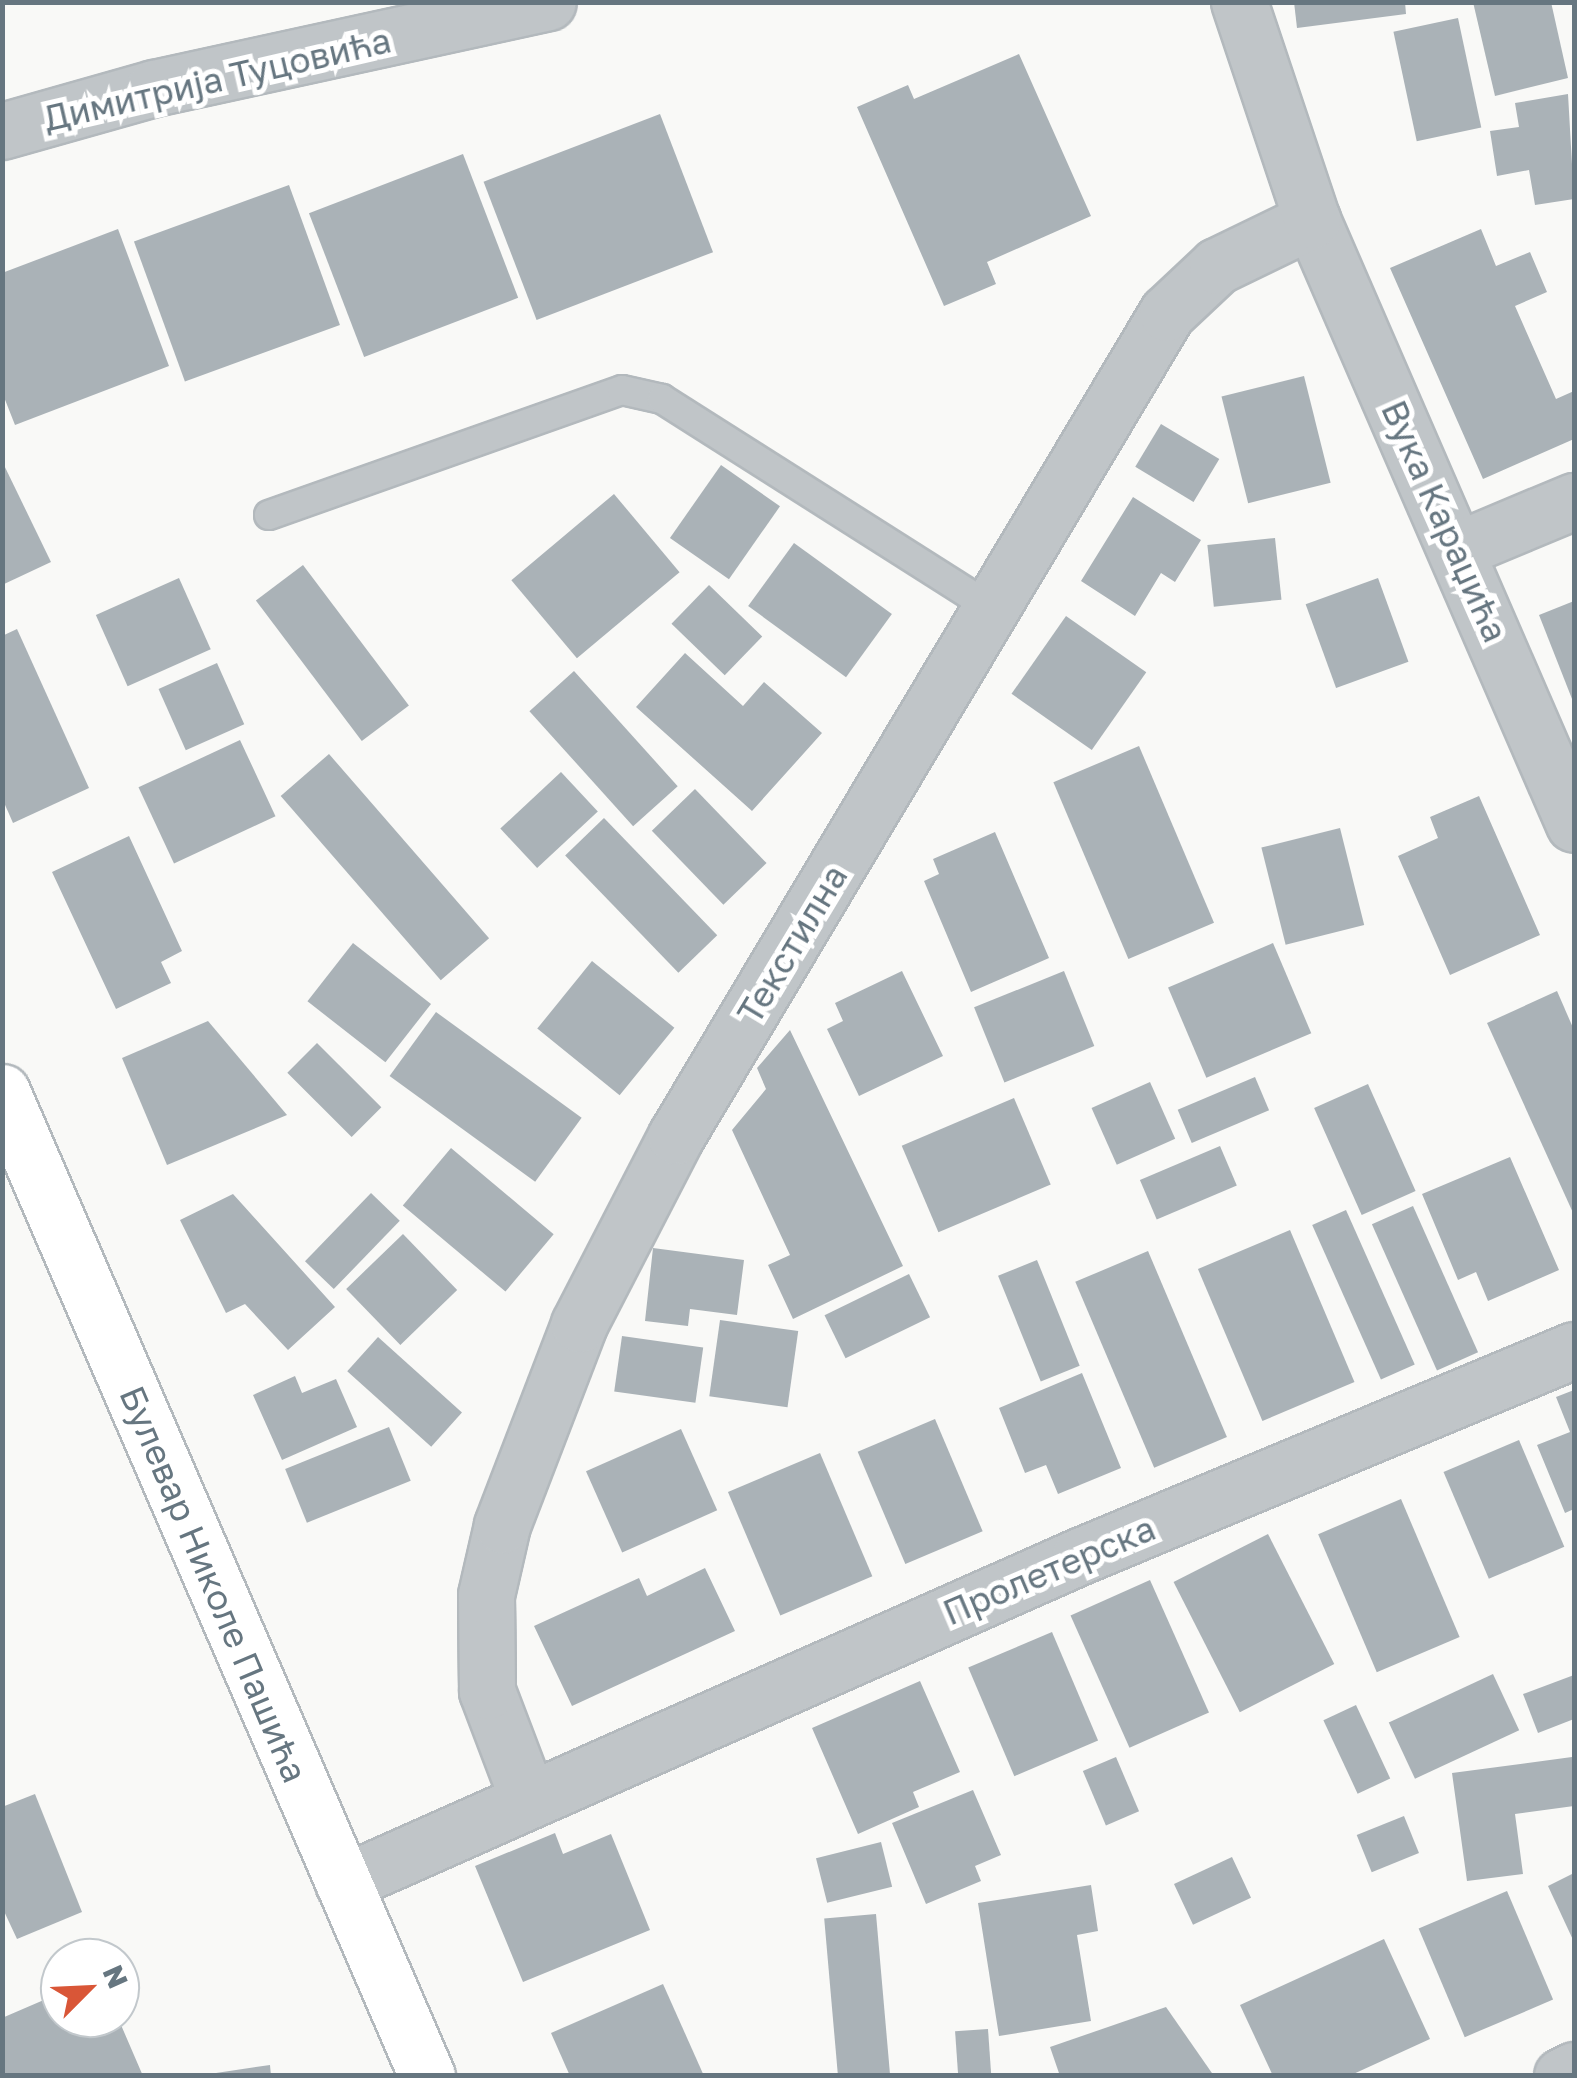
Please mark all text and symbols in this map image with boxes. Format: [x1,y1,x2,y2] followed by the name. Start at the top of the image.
[39,19,395,139] street label: Димитрија Туцовића
[1373,394,1517,648] street label: Вука Караџића
[728,857,856,1031] street label: Текстилна
[111,1380,317,1788] street label: Булевар Николе Пашића
[937,1506,1161,1634] street label: Пролетерска
[40,1938,140,2038] north arrow
[97,1960,135,1993] text: N

